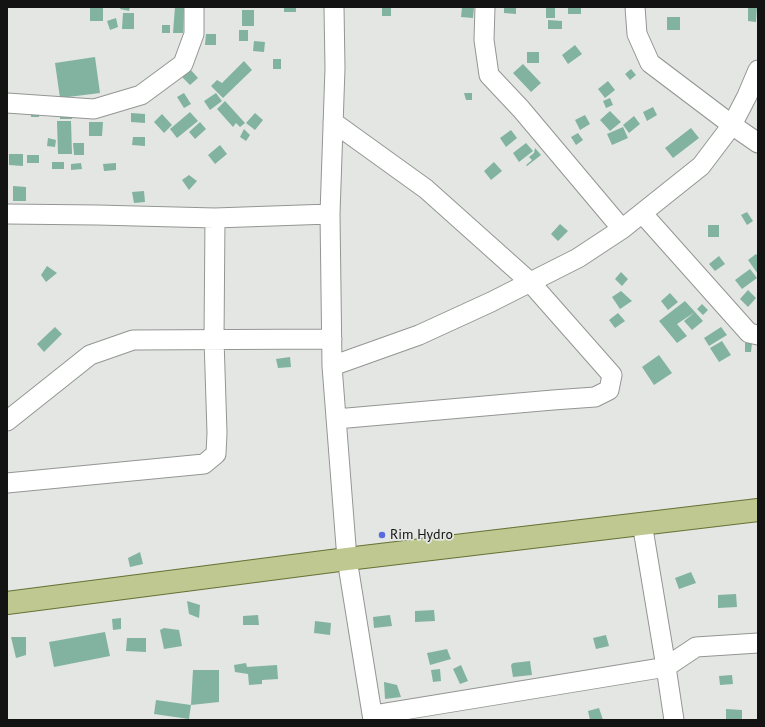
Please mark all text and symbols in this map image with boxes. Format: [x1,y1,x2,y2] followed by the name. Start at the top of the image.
[390,527,453,543] place label: Rim Hydro
[377,530,387,540] marker: Rim Hydro

